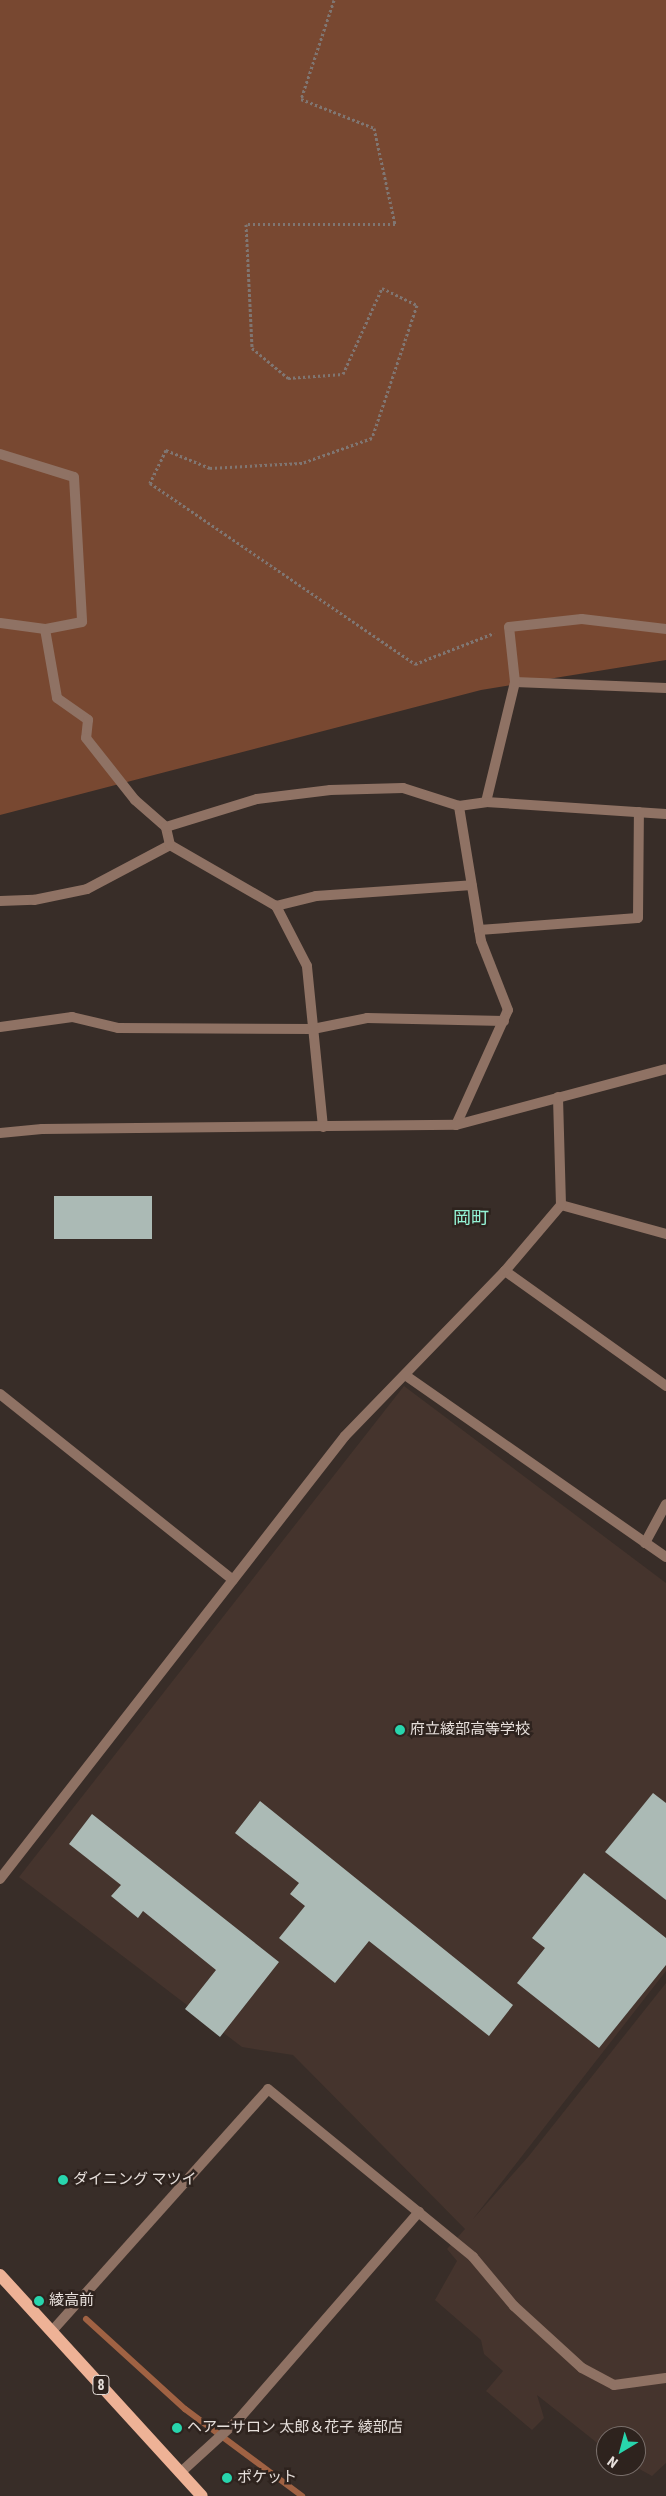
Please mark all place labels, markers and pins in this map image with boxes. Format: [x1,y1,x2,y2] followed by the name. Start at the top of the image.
[410,1721,530,1739] place label: 府立綾部高等学校
[394,1724,406,1736] marker: 府立綾部高等学校
[73,2171,196,2189] place label: ダイニング マツイ
[57,2174,69,2186] marker: ダイニング マツイ
[49,2292,94,2310] place label: 綾高前
[33,2295,45,2307] marker: 綾高前
[187,2419,403,2437] place label: ヘアーサロン 太郎＆花子 綾部店
[171,2422,183,2434] marker: ヘアーサロン 太郎＆花子 綾部店
[237,2469,297,2487] place label: ポケット
[221,2472,233,2484] marker: ポケット

